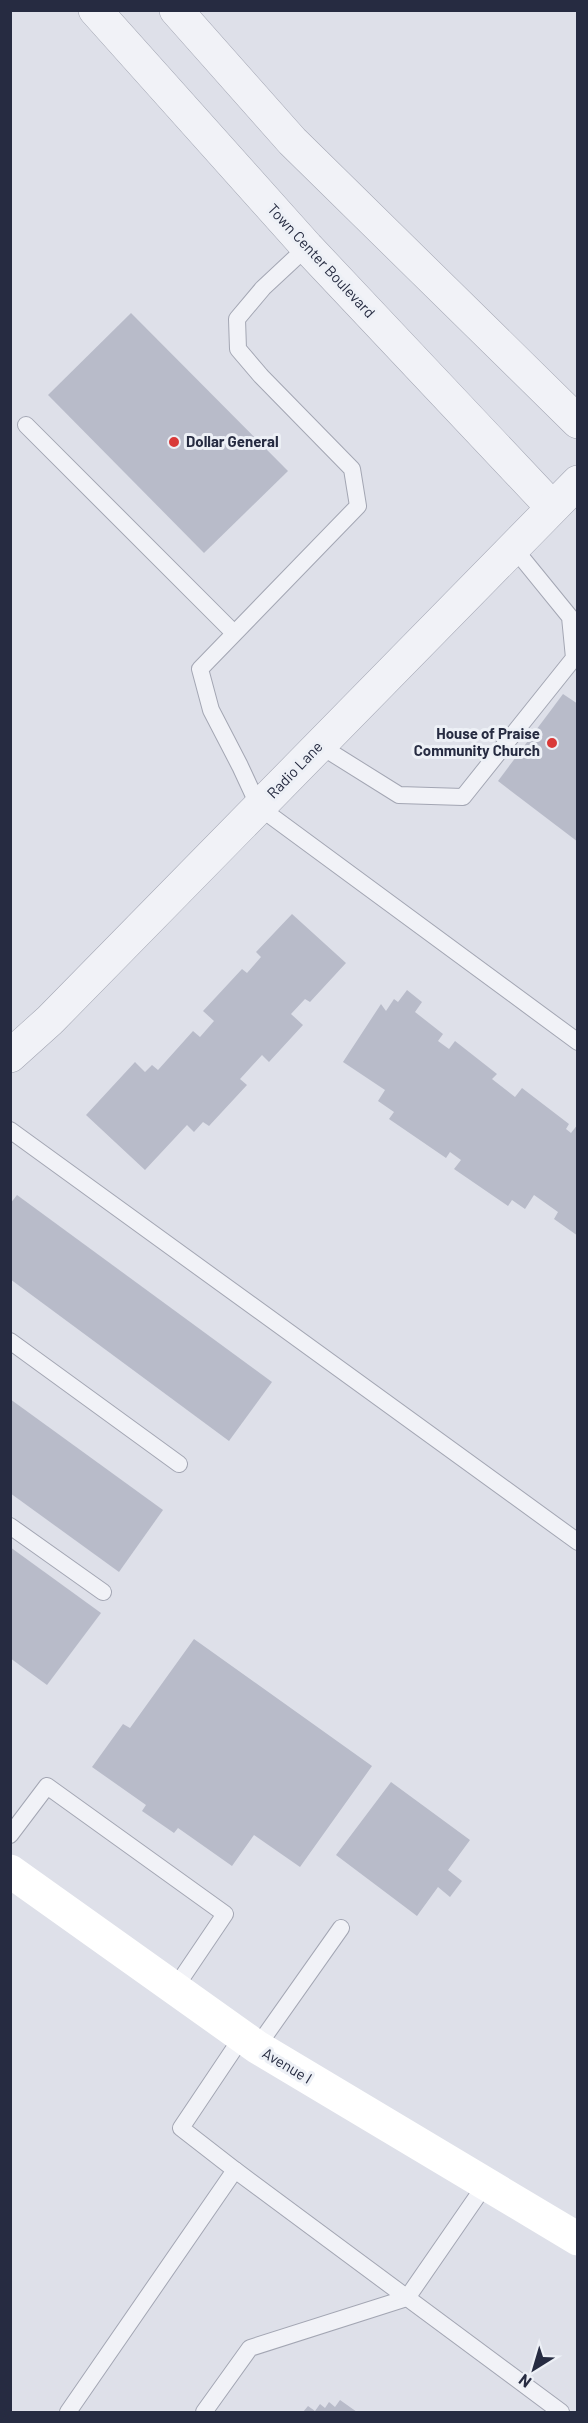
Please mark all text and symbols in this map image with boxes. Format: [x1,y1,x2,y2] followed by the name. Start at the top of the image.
[264,200,379,321] street label: Town Center Boulevard
[186,432,279,450] place label: Dollar General
[167,435,181,449] marker: Dollar General
[414,724,540,759] place label: House of Praise Community Church
[545,736,559,750] marker: House of Praise Community Church
[263,737,326,802] street label: Radio Lane
[259,2043,316,2087] street label: Avenue I
[504,2339,564,2399] north arrow
[515,2371,535,2392] text: N

